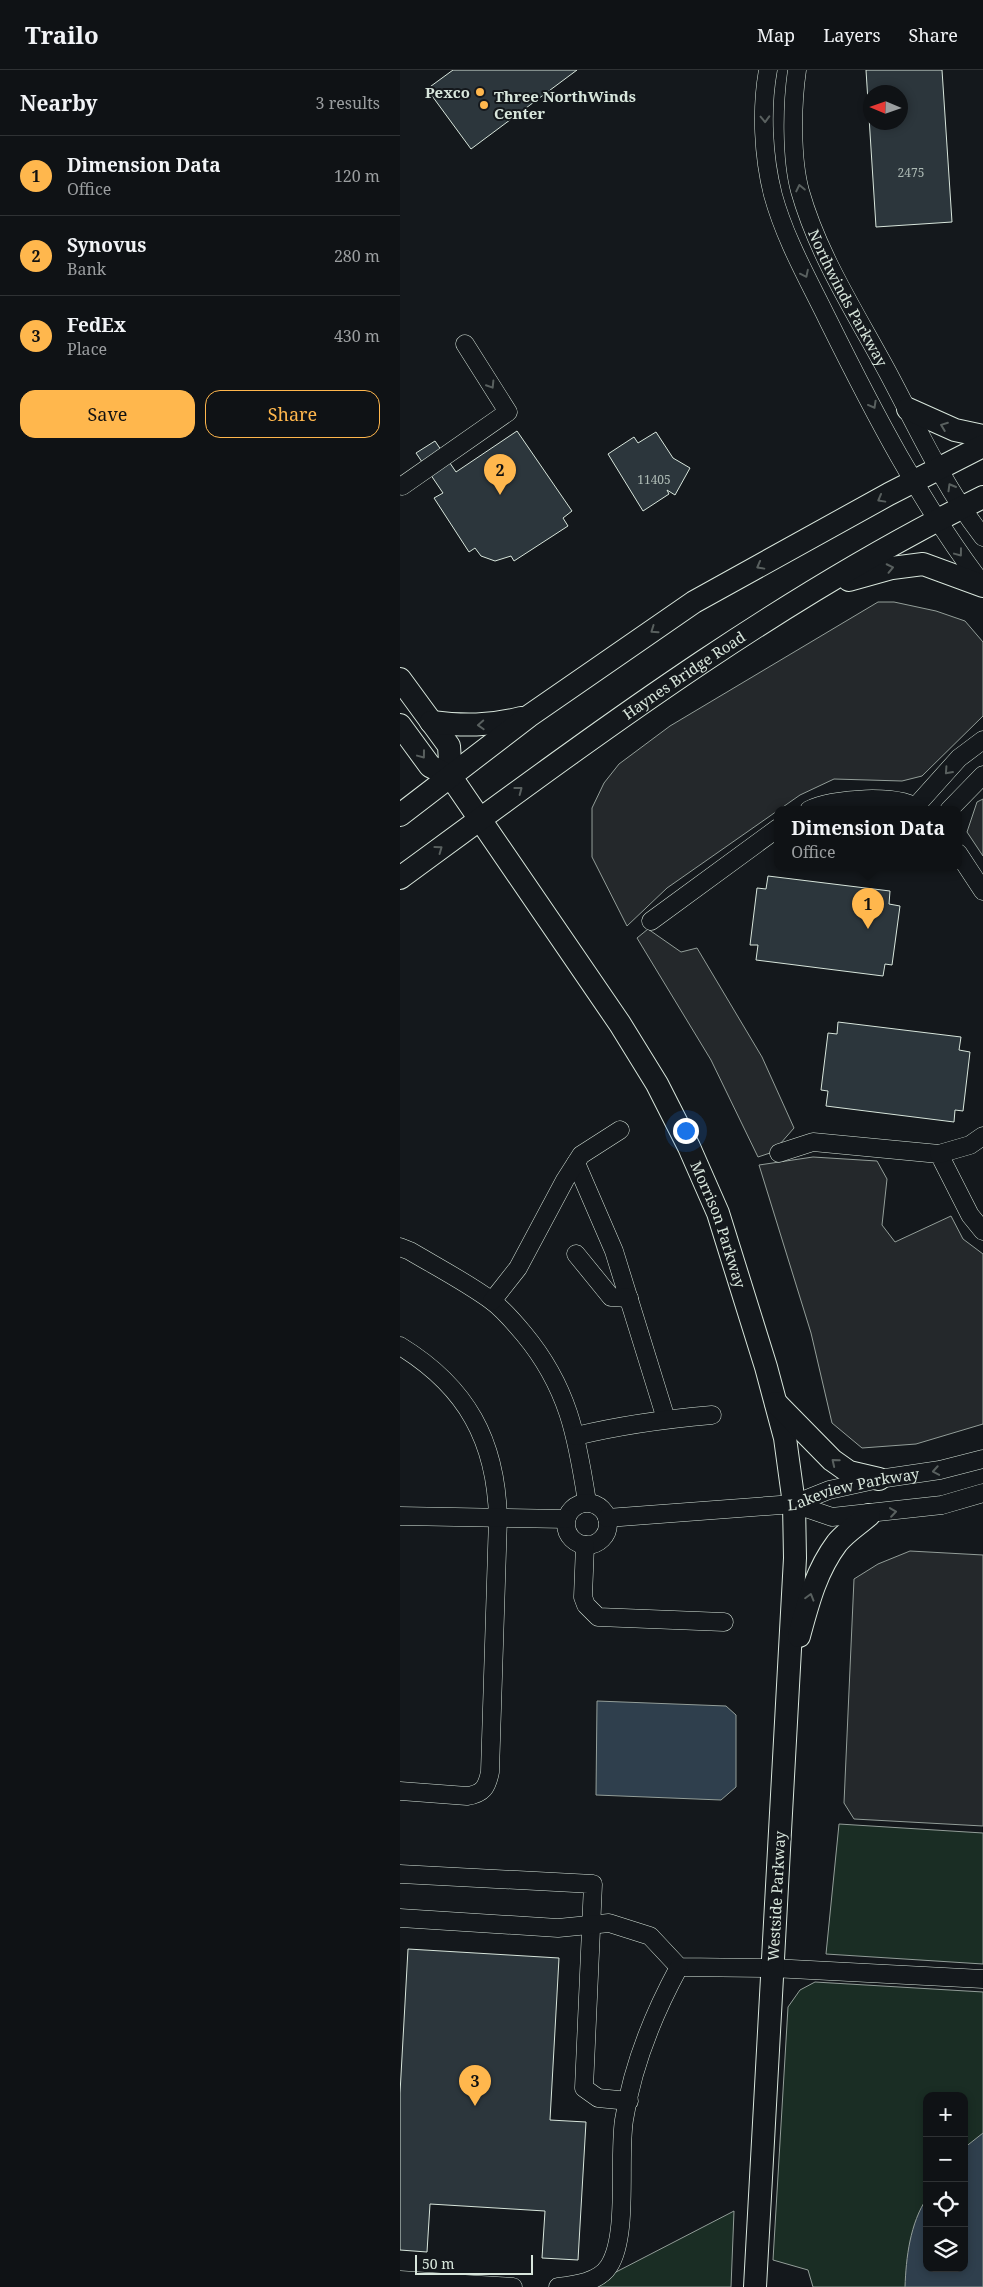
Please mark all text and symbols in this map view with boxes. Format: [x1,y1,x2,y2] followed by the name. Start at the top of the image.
[25,18,99,51] text: Trailo
[757,23,795,47] text: Map
[823,23,881,47] text: Layers
[909,23,958,47] text: Share
[425,82,470,102] place label: Pexco
[863,85,908,130] north arrow
[474,86,486,98] marker: Pexco
[494,86,636,123] place label: Three NorthWinds Center
[20,89,98,117] text: Nearby
[316,92,380,114] text: 3 results
[478,99,490,111] marker: Three NorthWinds Center
[759,115,770,123] one-way arrow
[67,152,221,178] text: Dimension Data
[898,164,924,181] house number: 2475
[31,165,41,187] text: 1
[334,165,380,187] text: 120 m
[67,178,111,200] text: Office
[795,183,806,192] one-way arrow
[804,226,893,370] street label: Northwinds Parkway
[67,232,146,258] text: Synovus
[31,245,41,267] text: 2
[334,245,380,267] text: 280 m
[67,258,106,280] text: Bank
[799,269,809,278] one-way arrow
[67,312,126,338] text: FedEx
[31,325,41,347] text: 3
[334,325,380,347] text: 430 m
[67,338,107,360] text: Place
[484,379,494,388] one-way arrow
[20,390,195,438] button: Save
[205,390,380,438] button: Share
[866,400,876,409] one-way arrow
[940,422,949,432] one-way arrow
[484,454,516,495] pin: 2
[637,471,671,488] house number: 11405
[947,484,957,493] one-way arrow
[877,492,886,502] one-way arrow
[953,547,962,557] one-way arrow
[756,560,765,570] one-way arrow
[886,564,895,574] one-way arrow
[650,624,660,633] one-way arrow
[619,626,749,724] street label: Haynes Bridge Road
[477,720,485,731] one-way arrow
[416,749,425,759] one-way arrow
[944,766,953,775] one-way arrow
[513,788,522,796] one-way arrow
[774,806,962,871] popup
[791,815,945,841] text: Dimension Data
[791,841,835,863] text: Office
[433,846,443,855] one-way arrow
[852,888,884,929] pin: 1
[673,1118,699,1144] your location
[686,1158,751,1291] street label: Morrison Parkway
[832,1459,841,1467] one-way arrow
[787,1463,921,1514] street label: Lakeview Parkway
[931,1465,940,1475] one-way arrow
[889,1507,898,1517] one-way arrow
[804,1593,815,1601] one-way arrow
[763,1830,789,1962] street label: Westside Parkway
[459,2065,491,2106] pin: 3
[923,2092,968,2272] map controls
[923,2092,968,2137] button: +
[923,2137,968,2182] button: −
[923,2182,968,2227] button: locate
[923,2227,968,2272] button: layers
[415,2252,532,2275] scale bar
[422,2254,455,2273] text: 50 m

